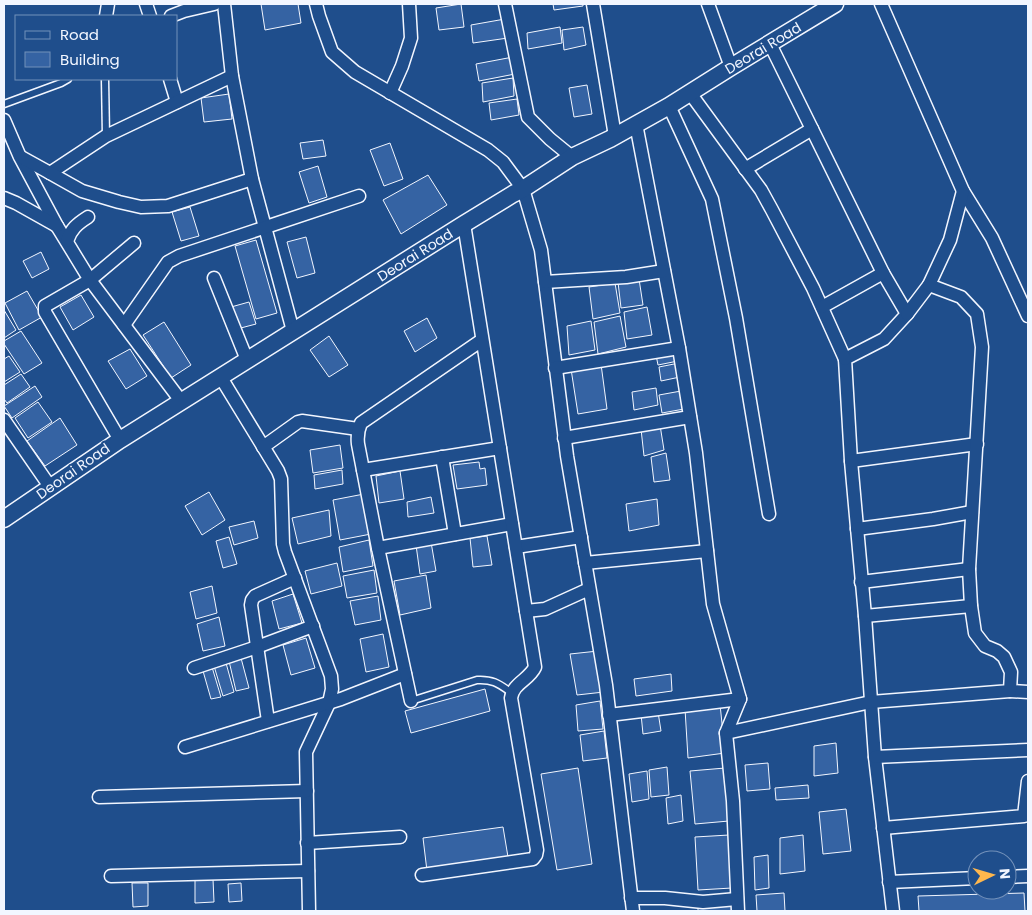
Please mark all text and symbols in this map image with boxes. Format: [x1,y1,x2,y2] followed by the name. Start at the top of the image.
[15,15,178,80] legend
[721,17,805,79] street label: Deorai Road
[60,24,99,45] text: Road
[60,49,120,70] text: Building
[373,224,457,286] street label: Deorai Road
[32,438,114,504] street label: Deorai Road
[967,850,1017,900] north arrow
[995,868,1015,880] text: N

